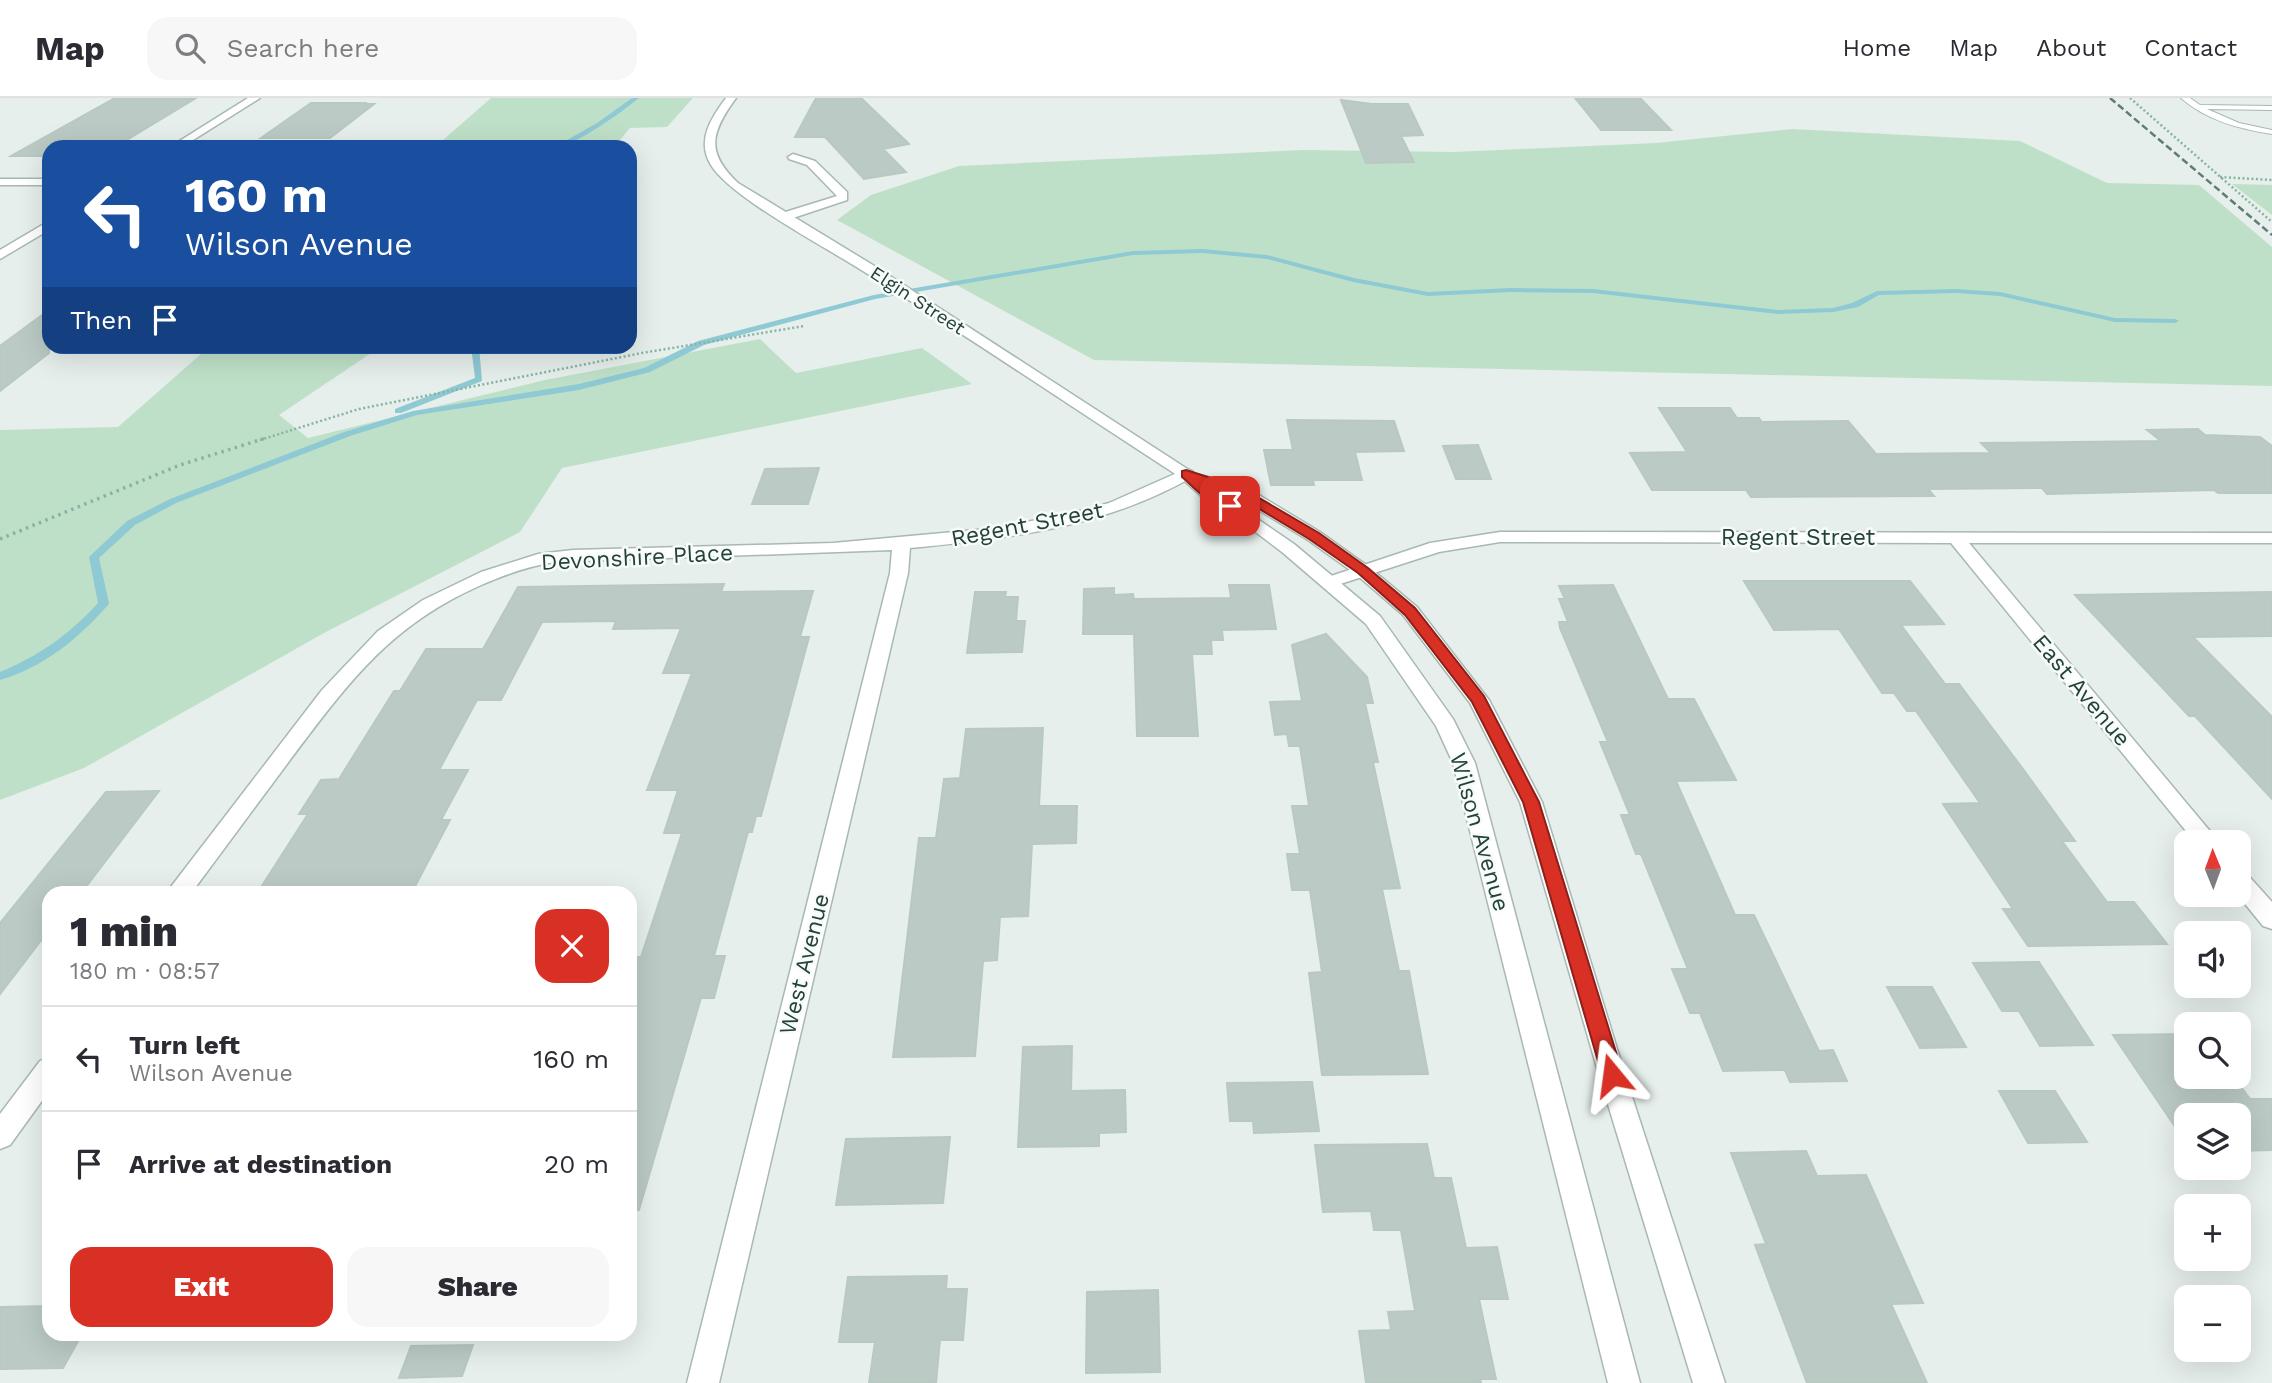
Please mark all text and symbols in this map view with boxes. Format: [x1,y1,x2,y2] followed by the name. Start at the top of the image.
[147,17,637,80] search box
[35,29,105,68] text: Map
[171,29,209,67] icon: search
[227,33,379,63] text: Search here
[1843,34,1911,62] text: Home
[1949,34,1998,62] text: Map
[2036,34,2106,62] text: About
[2144,34,2237,62] text: Contact
[185,166,328,224] text: 160 m
[70,168,161,259] icon: left
[185,225,413,263] text: Wilson Avenue
[866,261,970,340] street label: Elgin Street
[146,301,184,339] icon: arrive
[70,305,132,335] text: Then
[1200,476,1260,536] pin
[1211,487,1249,525] icon: arrive
[949,496,1106,552] street label: Regent Street
[1721,524,1876,551] street label: Regent Street
[540,539,734,576] street label: Devonshire Place
[2027,629,2136,752] street label: East Avenue
[1444,750,1515,915] street label: Wilson Avenue
[2174,830,2250,906] north arrow
[2174,830,2251,1362] map controls
[774,891,835,1038] street label: West Avenue
[70,907,178,956] text: 1 min
[535,909,609,983] button: close
[2174,921,2251,998] button: sound
[70,958,220,985] text: 180 m · 08:57
[2174,1012,2251,1089] button: search
[129,1030,240,1060] text: Turn left
[1575,1038,1649,1112] position arrow
[70,1040,108,1078] icon: left
[533,1044,609,1074] text: 160 m
[129,1060,293,1087] text: Wilson Avenue
[2174,1103,2251,1180] button: layers
[70,1145,108,1183] icon: arrive
[129,1149,392,1179] text: Arrive at destination
[544,1149,609,1179] text: 20 m
[2174,1194,2251,1271] button: +
[70,1247,333,1327] button: Exit
[347,1247,609,1327] button: Share
[2174,1285,2251,1362] button: −

